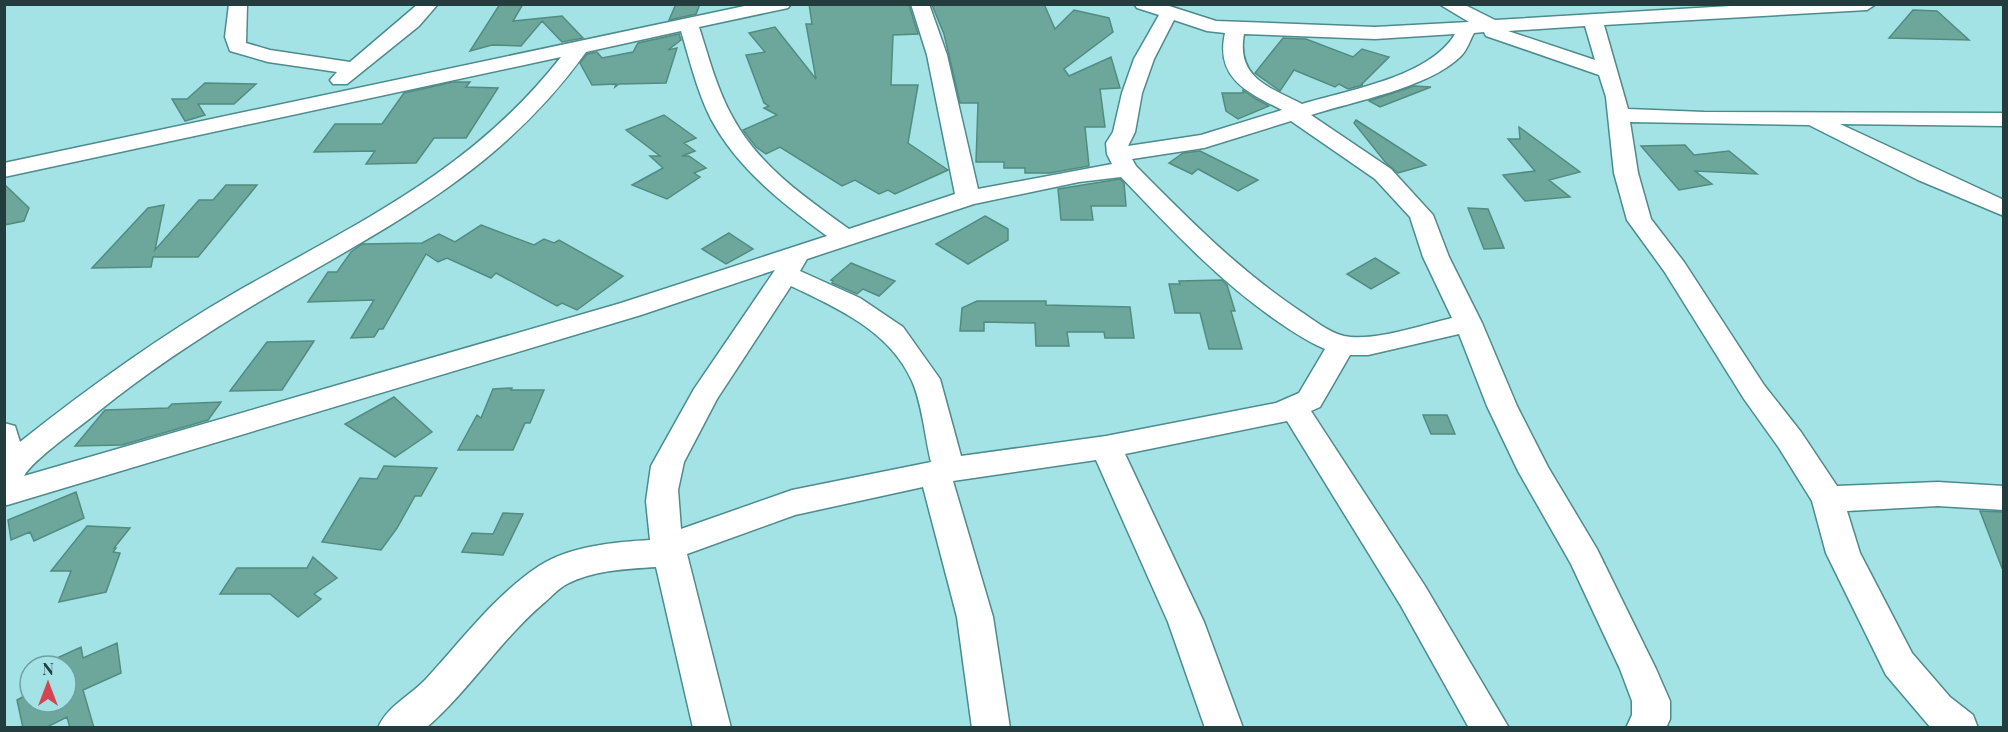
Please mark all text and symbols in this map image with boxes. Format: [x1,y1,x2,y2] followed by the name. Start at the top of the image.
[18,654,78,714] north arrow
[42,658,54,679] text: N

